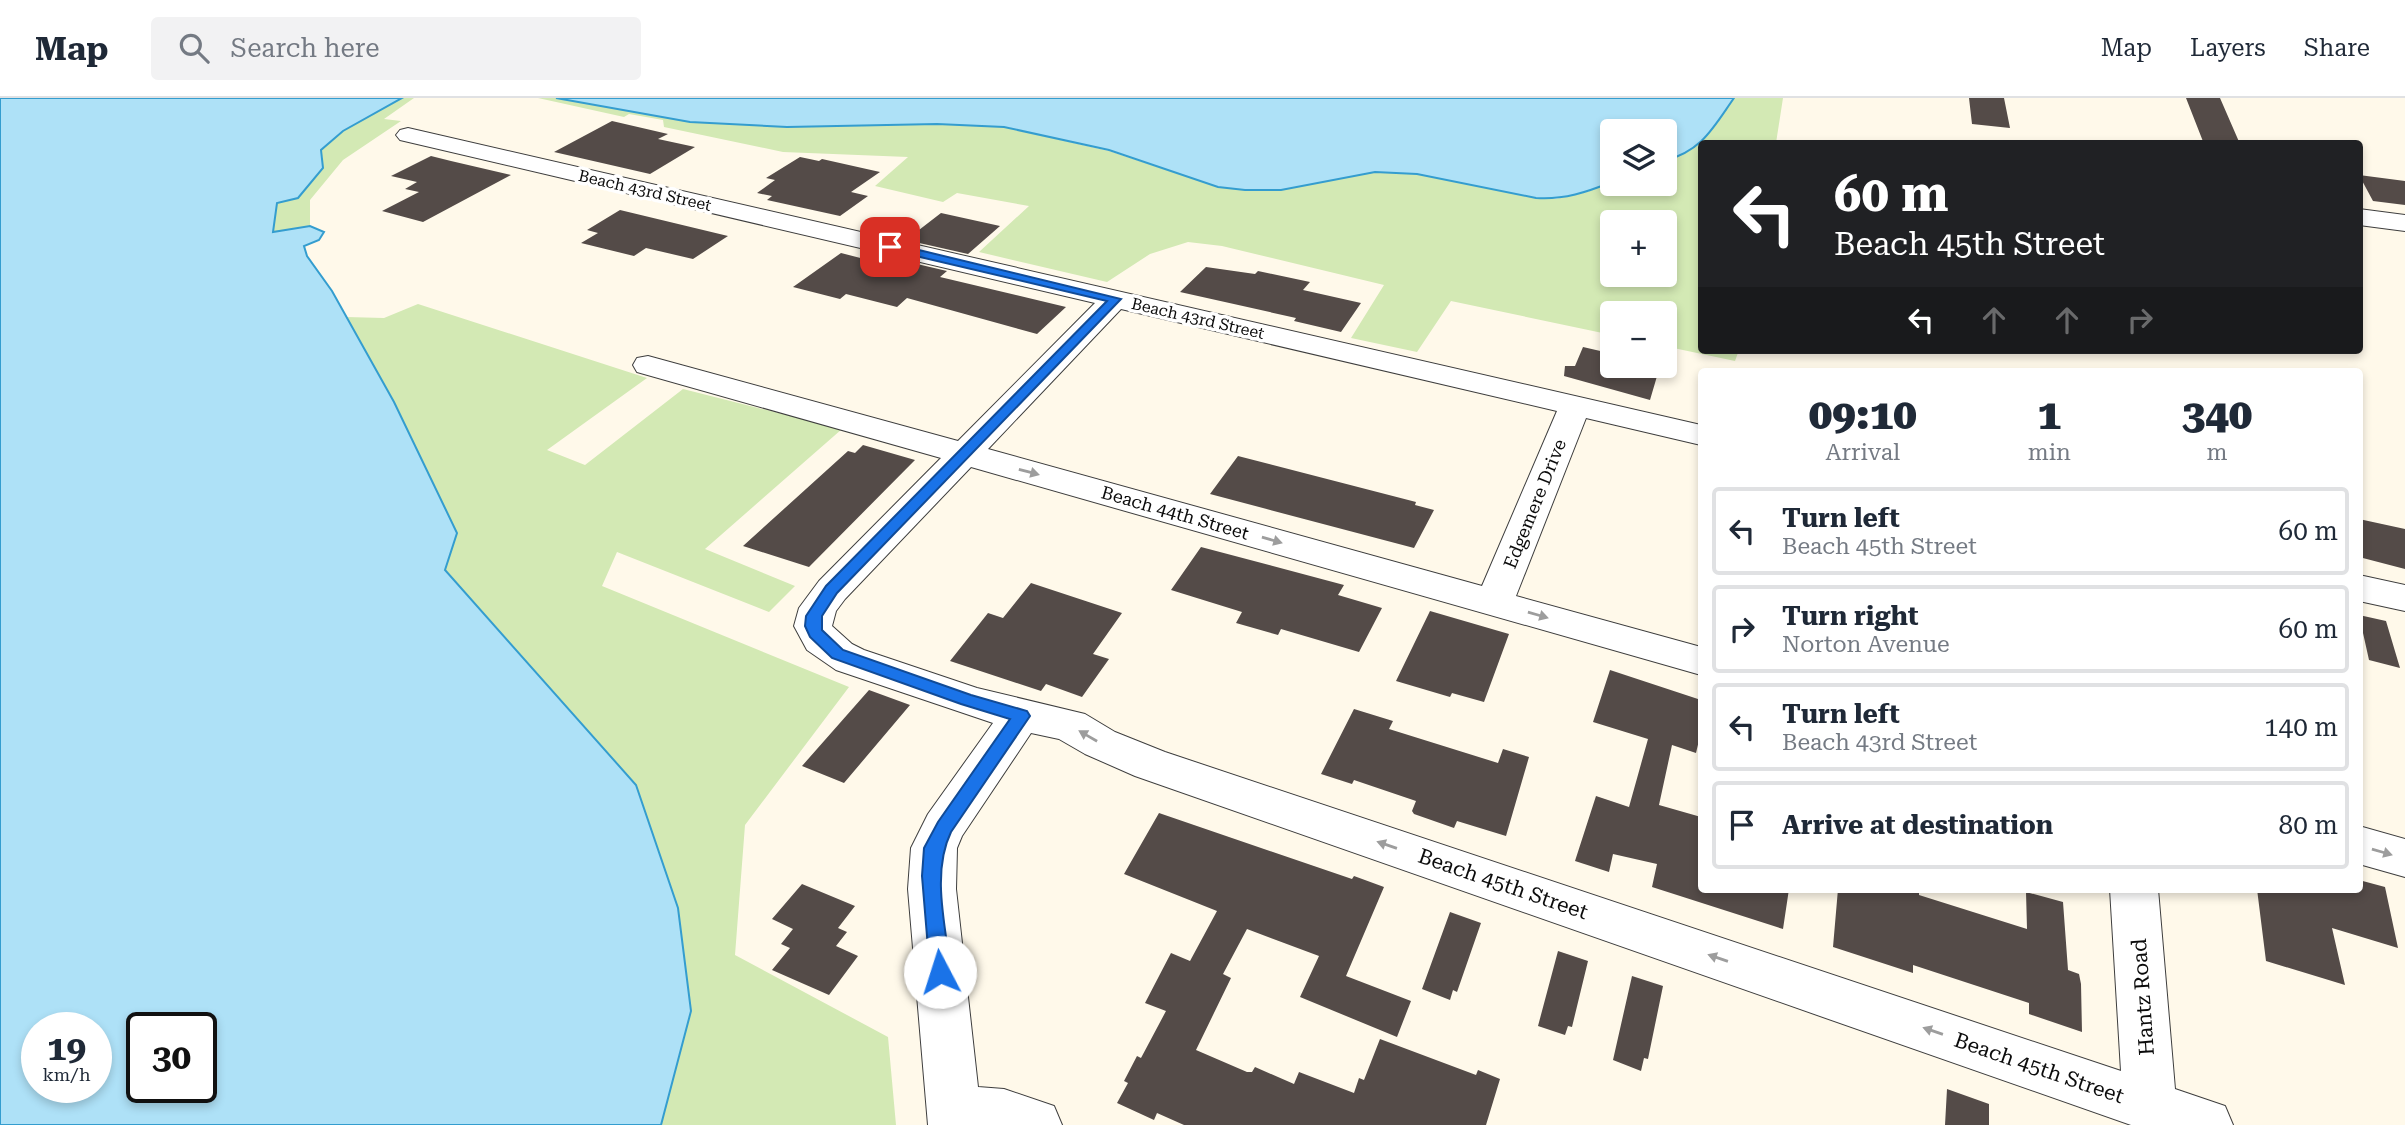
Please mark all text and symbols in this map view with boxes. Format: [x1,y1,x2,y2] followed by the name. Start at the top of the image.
[151,17,641,80] search box
[35,29,109,68] text: Map
[175,29,213,67] icon: search
[231,33,380,63] text: Search here
[2101,34,2152,62] text: Map
[2190,34,2266,62] text: Layers
[2304,34,2370,62] text: Share
[1600,119,1677,378] map controls
[1600,119,1677,196] button: layers
[577,166,713,215] street label: Beach 43rd Street
[1834,166,1949,223] text: 60 m
[1719,168,1810,259] icon: left
[1600,210,1677,287] button: +
[860,217,920,277] pin
[1834,225,2105,263] text: Beach 45th Street
[871,228,909,266] icon: arrive
[1130,294,1266,343] street label: Beach 43rd Street
[1600,301,1677,378] button: −
[1902,301,1940,339] icon: left
[1975,301,2013,339] icon: ahead
[2048,301,2086,339] icon: ahead
[2121,301,2159,339] icon: right
[1809,390,1917,439] text: 09:10
[2037,390,2061,439] text: 1
[2182,390,2252,439] text: 340
[1499,436,1570,572] street label: Edgemere Drive
[1825,439,1900,466] text: Arrival
[2028,439,2071,466] text: min
[2206,439,2227,466] text: m
[1019,468,1040,478] one-way arrow
[1099,481,1252,544] street label: Beach 44th Street
[1782,503,1900,533] text: Turn left
[1723,512,1761,550] icon: left
[2279,516,2338,546] text: 60 m
[1782,533,1977,560] text: Beach 45th Street
[1261,535,1283,546] one-way arrow
[1782,601,1918,631] text: Turn right
[1528,610,1549,620] one-way arrow
[1723,610,1761,648] icon: right
[2279,614,2338,644] text: 60 m
[1782,631,1950,658] text: Norton Avenue
[1782,699,1900,729] text: Turn left
[1723,708,1761,746] icon: left
[2264,712,2338,742] text: 140 m
[1782,729,1977,756] text: Beach 43rd Street
[1078,730,1097,742] one-way arrow
[1723,806,1761,844] icon: arrive
[1782,810,2053,840] text: Arrive at destination
[2279,810,2338,840] text: 80 m
[1376,839,1397,850] one-way arrow
[1415,844,1591,924] street label: Beach 45th Street
[2372,847,2393,857] one-way arrow
[903,935,977,1009] position arrow
[2127,937,2159,1056] street label: Hantz Road
[1707,952,1728,963] one-way arrow
[126,1012,217,1103] speed limit sign: 30
[1923,1026,1944,1036] one-way arrow
[47,1028,86,1069] text: 19
[1951,1028,2127,1108] street label: Beach 45th Street
[42,1064,91,1085] text: km/h

